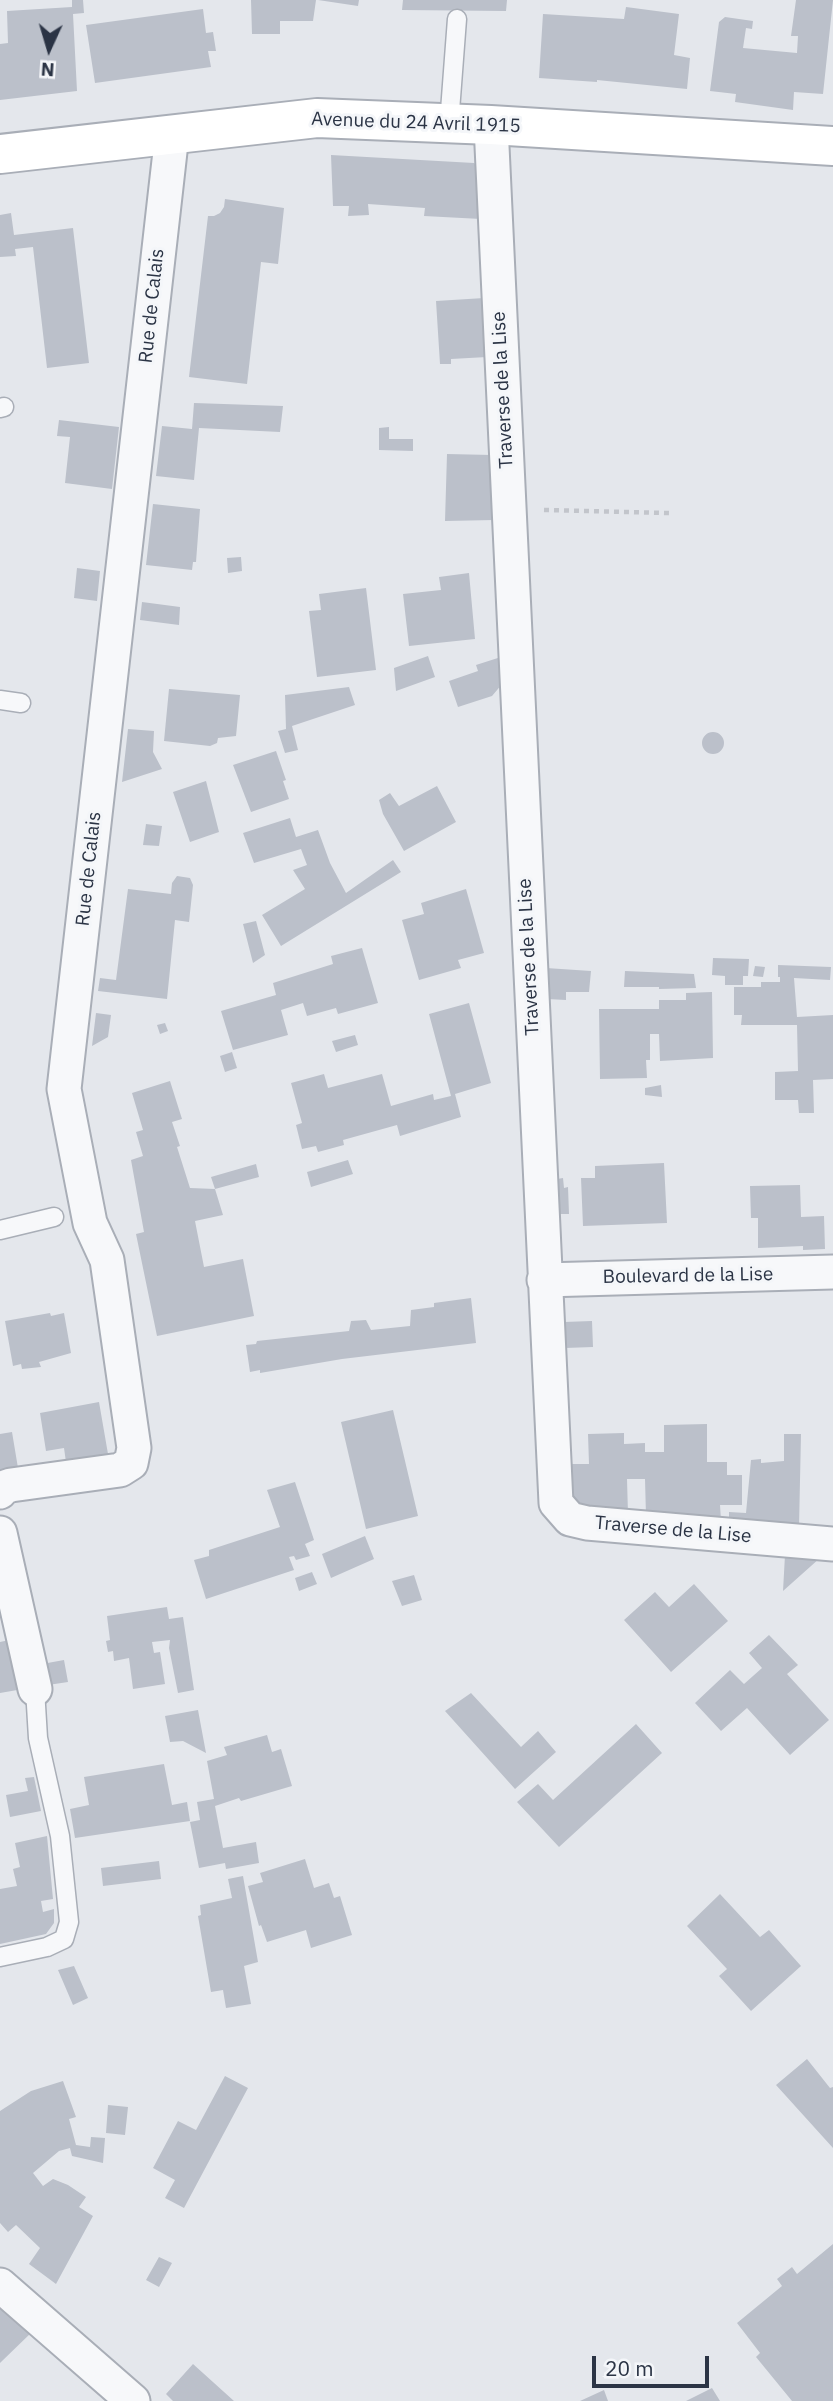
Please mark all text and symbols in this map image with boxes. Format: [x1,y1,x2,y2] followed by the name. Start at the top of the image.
[14,14,84,84] north arrow
[40,57,55,82] text: N
[311,108,521,138] street label: Avenue du 24 Avril 1915
[135,248,169,364] street label: Rue de Calais
[487,311,519,469] street label: Traverse de la Lise
[72,811,106,927] street label: Rue de Calais
[513,878,545,1036] street label: Traverse de la Lise
[602,1263,774,1289] street label: Boulevard de la Lise
[594,1512,752,1548] street label: Traverse de la Lise
[595,2342,712,2386] scale bar
[605,2354,654,2382] text: 20 m

